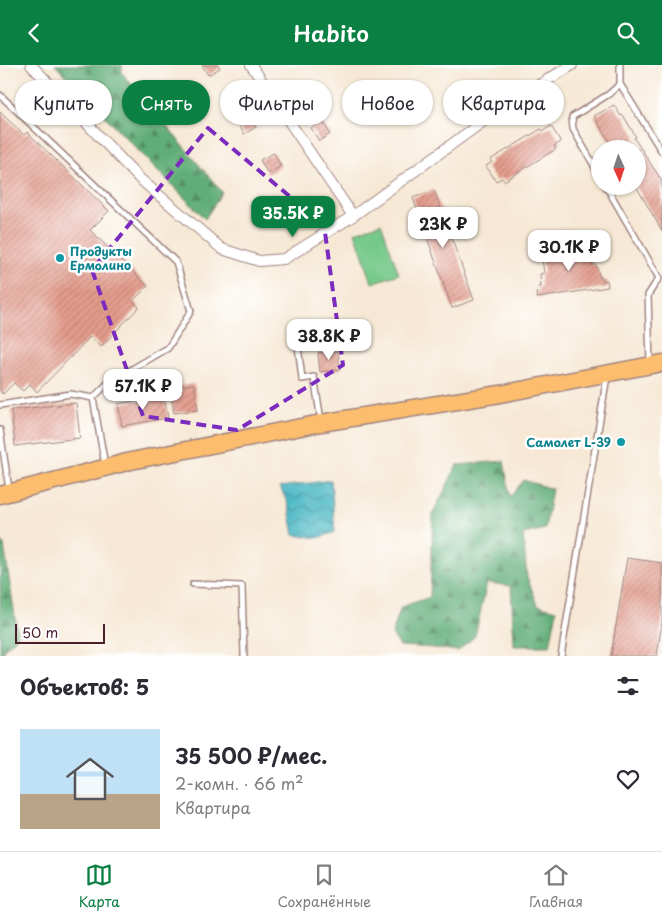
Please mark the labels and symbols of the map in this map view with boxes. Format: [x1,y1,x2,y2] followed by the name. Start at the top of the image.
[591,140,646,195] north arrow
[247,195,339,238] pin: 35.5K ₽
[408,207,478,249] pin: 23K ₽
[523,229,615,272] pin: 30.1K ₽
[70,242,132,274] place label: Продукты Ермолино
[54,252,66,264] marker: Продукты Ермолино
[283,319,375,361] pin: 38.8K ₽
[97,369,189,411] pin: 57.1K ₽
[526,433,611,451] place label: Самолет L-39
[615,436,627,448] marker: Самолет L-39
[15,621,105,644] scale bar

